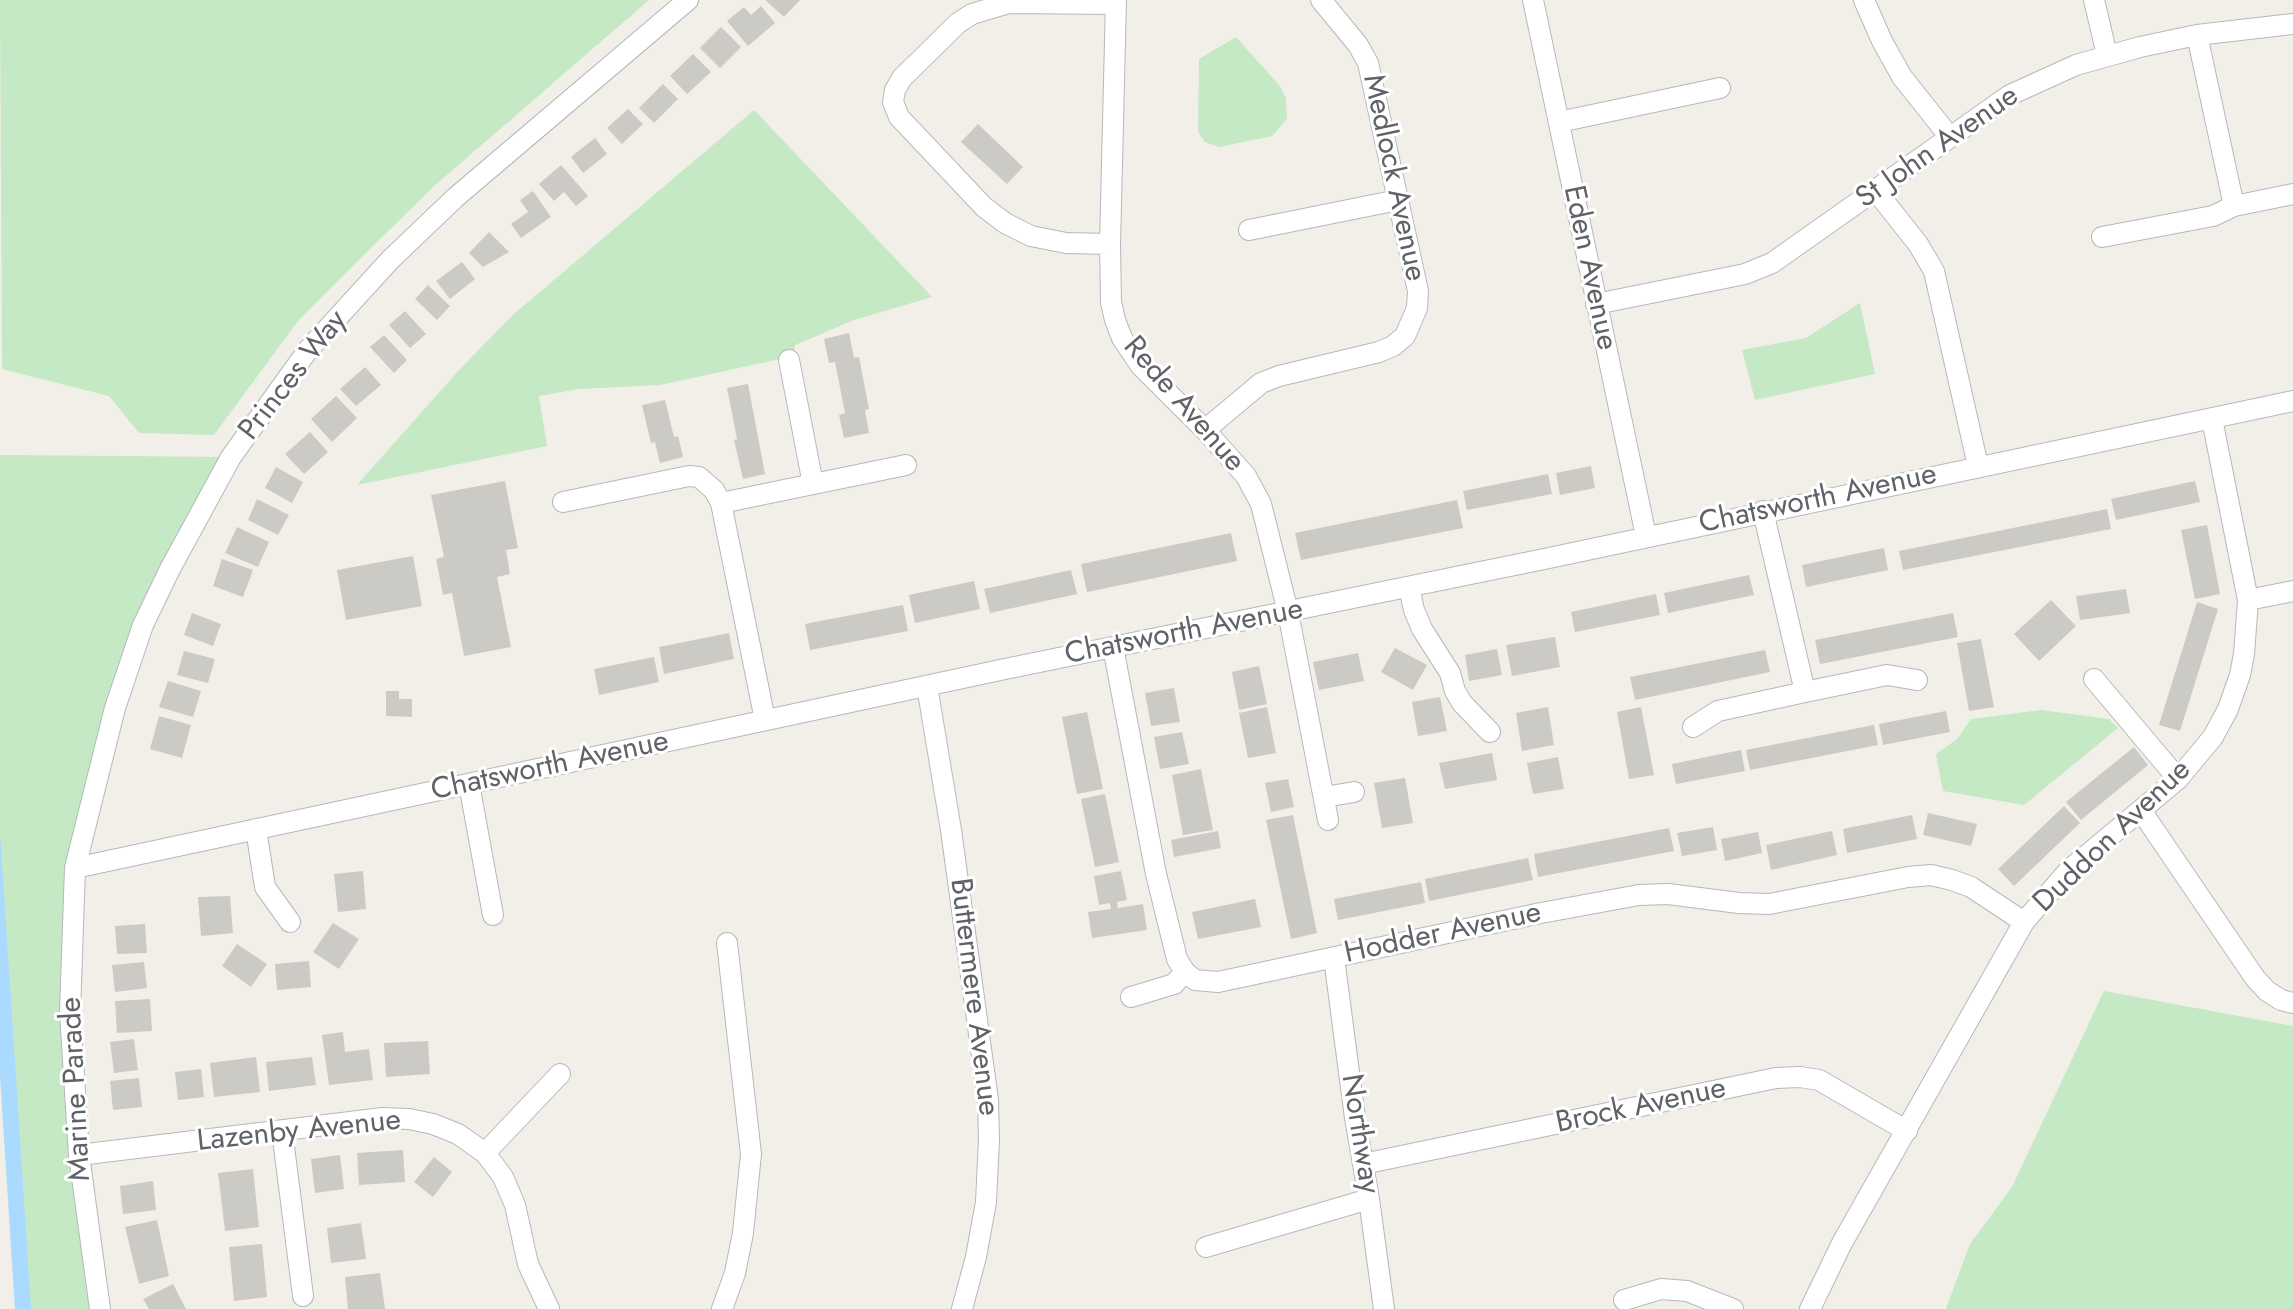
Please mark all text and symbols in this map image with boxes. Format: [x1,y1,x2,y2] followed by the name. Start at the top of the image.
[1354,71,1432,285] street label: Medlock Avenue
[1850,79,2026,217] street label: St John Avenue
[1554,182,1624,354] street label: Eden Avenue
[232,304,356,448] street label: Princes Way
[1115,330,1251,480] street label: Rede Avenue
[1696,457,1940,543] street label: Chatsworth Avenue
[1062,592,1306,674] street label: Chatsworth Avenue
[428,724,672,810] street label: Chatsworth Avenue
[2027,753,2199,921] street label: Duddon Avenue
[941,876,1005,1118] street label: Buttermere Avenue
[1341,896,1545,972] street label: Hodder Avenue
[54,996,100,1182] street label: Marine Parade
[1553,1071,1729,1143] street label: Brock Avenue
[1332,1072,1386,1196] street label: Northway
[195,1103,403,1161] street label: Lazenby Avenue

